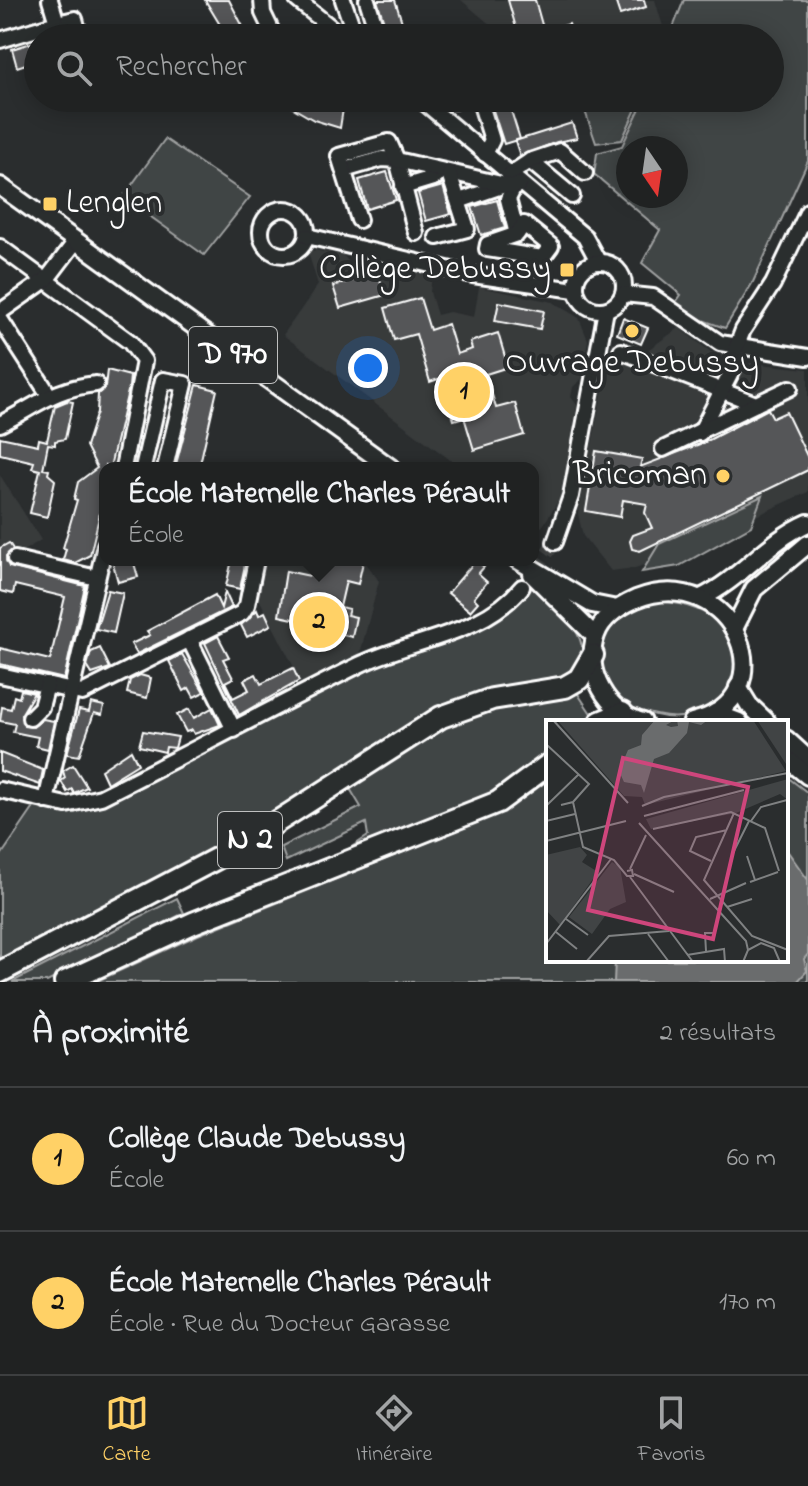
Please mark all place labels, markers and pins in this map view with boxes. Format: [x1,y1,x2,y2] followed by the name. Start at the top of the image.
[66,179,162,229] place label: Lenglen
[41,195,59,213] marker: Lenglen
[319,245,551,295] place label: Collège Debussy
[558,261,576,279] marker: Collège Debussy
[623,322,641,340] marker: Ouvrage Debussy
[505,339,759,389] place label: Ouvrage Debussy
[438,362,490,422] pin: 1
[572,451,707,501] place label: Bricoman
[714,467,732,485] marker: Bricoman
[293,592,345,652] pin: 2

